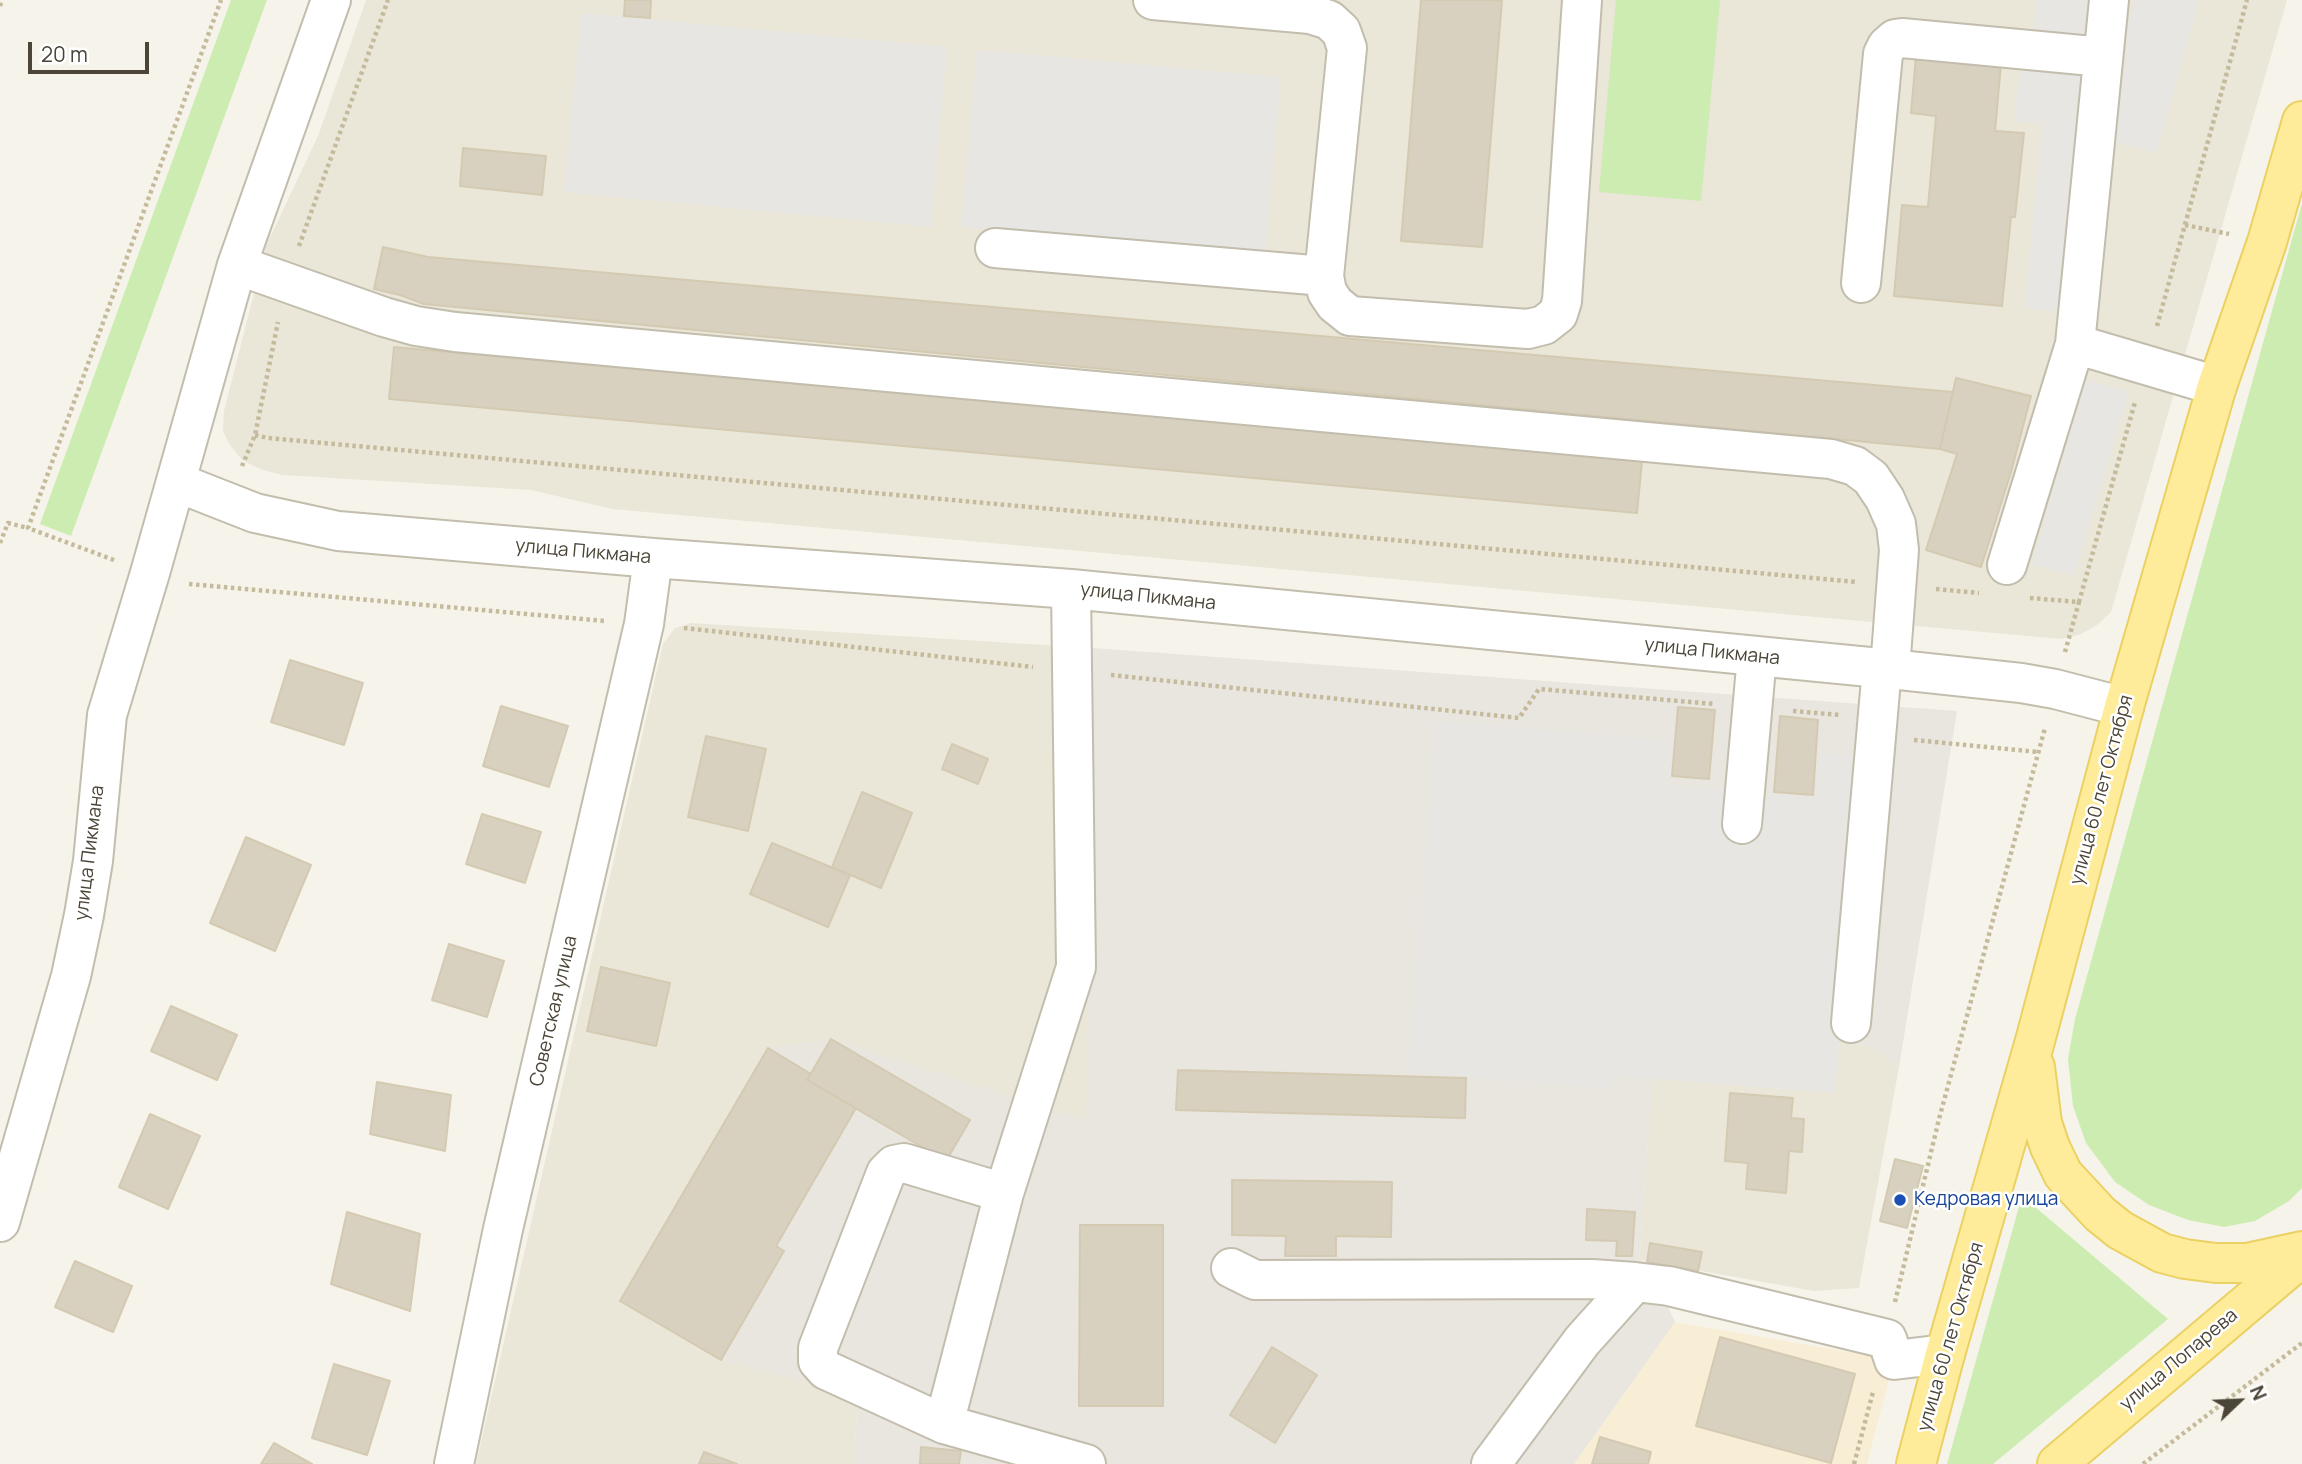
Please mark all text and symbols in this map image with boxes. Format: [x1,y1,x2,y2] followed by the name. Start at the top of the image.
[32,28,152,72] scale bar
[41,40,88,68] text: 20 m
[514,535,652,569] street label: улица Пикмана
[1079,579,1217,615] street label: улица Пикмана
[1643,634,1781,670] street label: улица Пикмана
[2066,693,2138,887] street label: улица 60 лет Октября
[70,784,110,922] street label: улица Пикмана
[526,933,582,1089] street label: Советская улица
[1914,1189,2058,1211] place label: Кедровая улица
[1892,1192,1908,1208] marker: Кедровая улица
[1913,1240,1989,1434] street label: улица 60 лет Октября
[2116,1304,2242,1416] street label: улица Лопарева
[2204,1366,2274,1436] north arrow
[2244,1381,2273,1404] text: N

